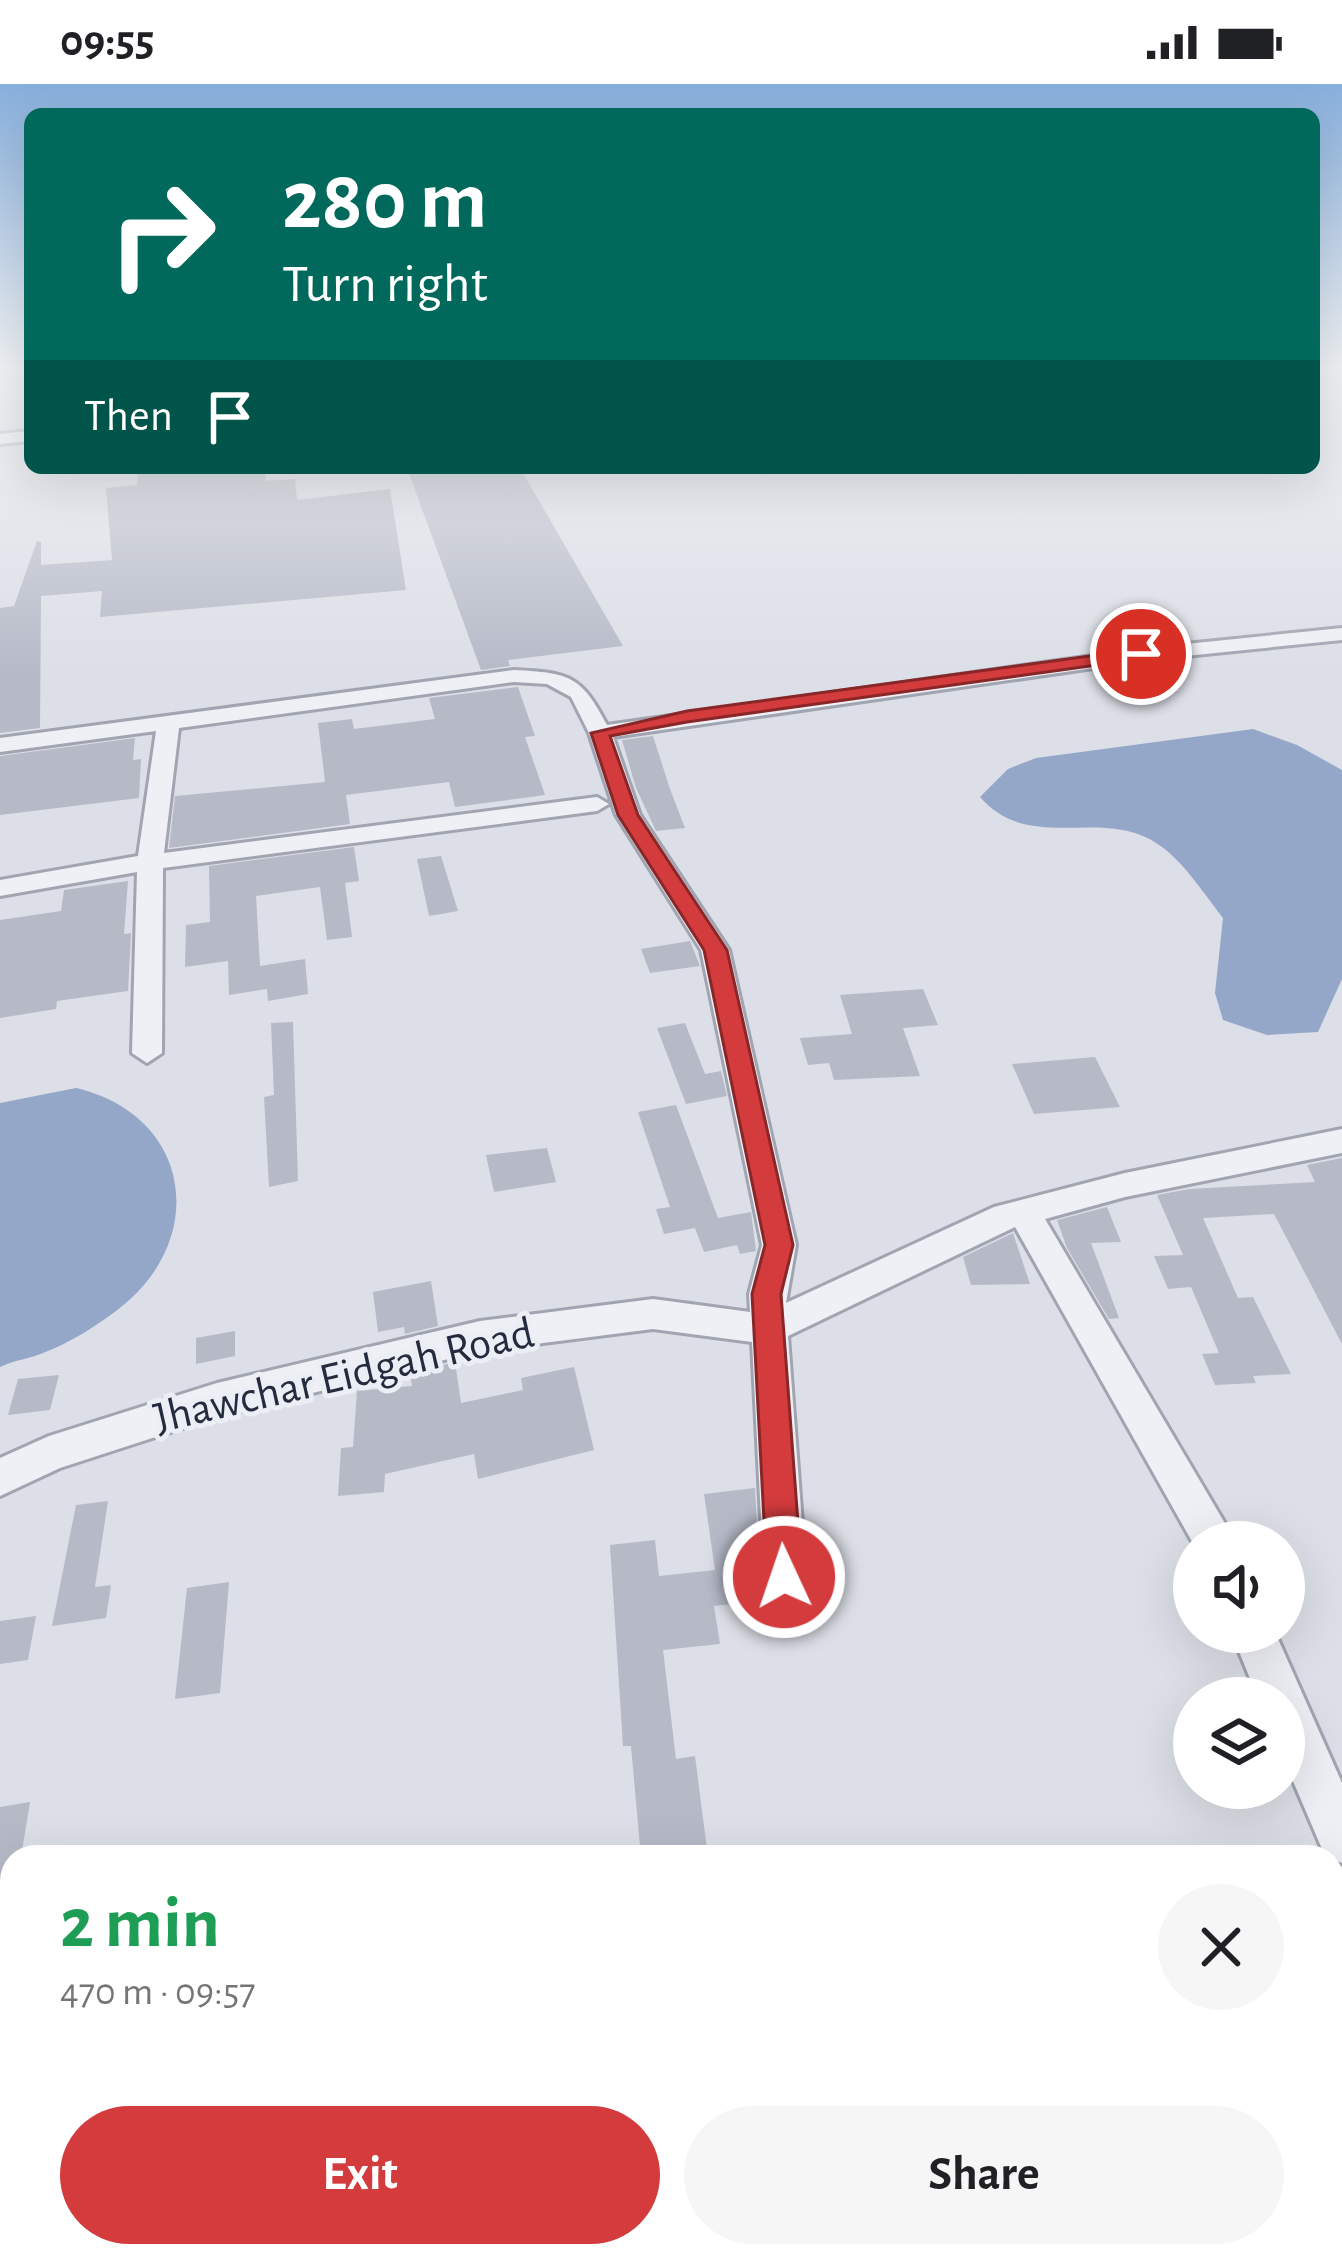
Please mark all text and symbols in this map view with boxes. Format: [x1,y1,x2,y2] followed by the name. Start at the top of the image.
[60,19,154,64] text: 09:55
[84,156,240,312] icon: right
[282,160,487,244] text: 280 m
[282,258,488,312] text: Turn right
[197,384,263,450] icon: arrive
[84,394,173,439] text: Then
[1090,603,1192,705] pin
[1108,621,1174,687] icon: arrive
[150,1310,538,1442] street label: Jhawchar Eidgah Road
[721,1514,847,1640] position arrow
[1173,1521,1305,1809] map controls
[1173,1521,1305,1653] button: sound
[1173,1677,1305,1809] button: layers
[1158,1884,1284,2010] button: close
[60,1888,220,1960] text: 2 min
[60,1973,255,2012] text: 470 m · 09:57
[60,2106,660,2244] button: Exit
[684,2106,1284,2244] button: Share

